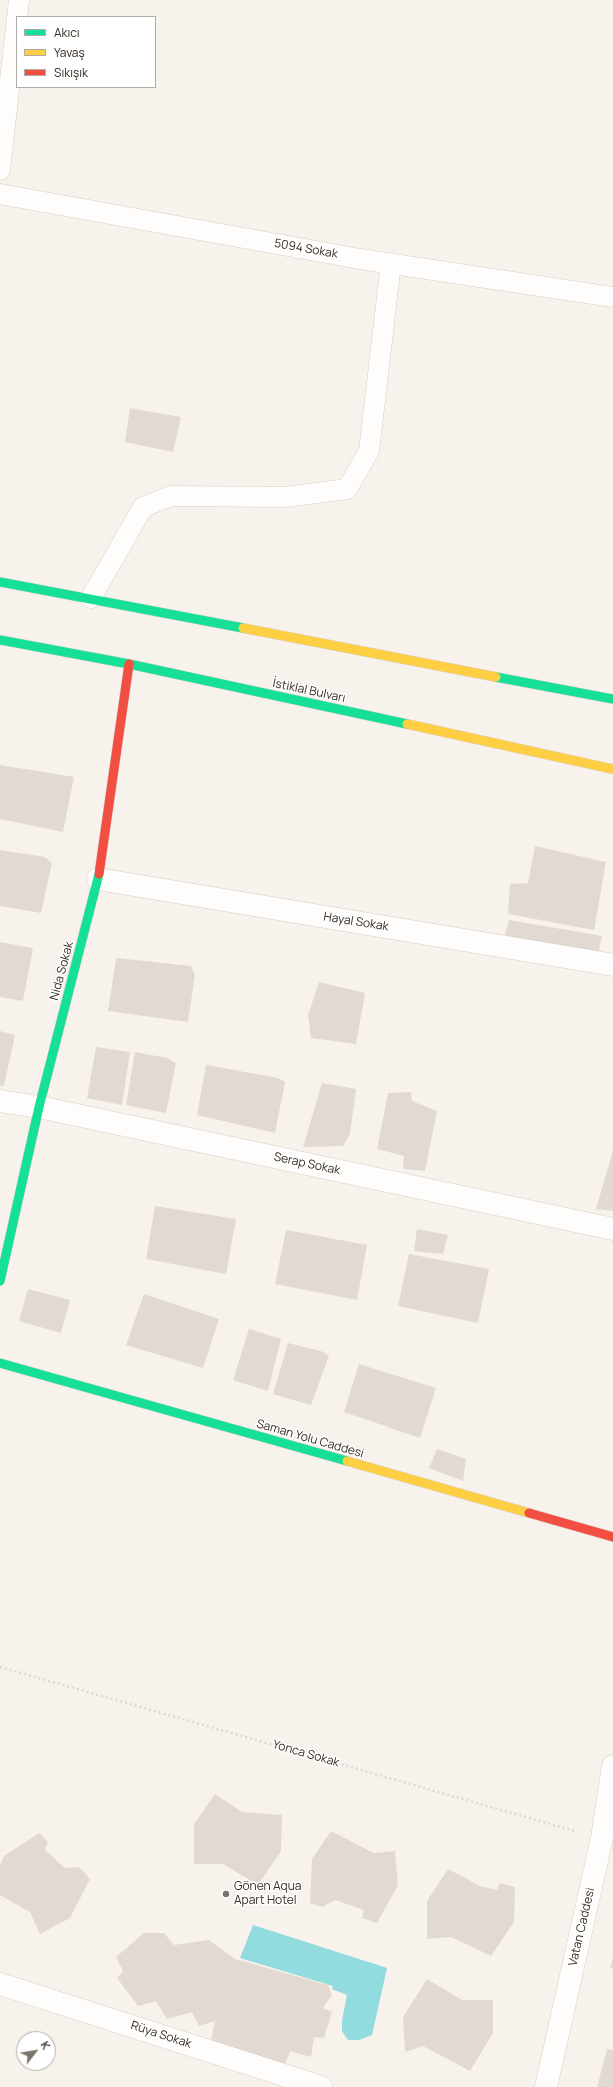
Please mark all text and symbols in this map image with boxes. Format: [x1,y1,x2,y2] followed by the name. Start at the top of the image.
[16,16,156,88] legend
[54,24,80,41] text: Akıcı
[54,44,85,61] text: Yavaş
[54,64,88,81] text: Sıkışık
[273,236,339,262] street label: 5094 Sokak
[271,676,347,706] street label: İstiklal Bulvarı
[323,910,389,934] street label: Hayal Sokak
[47,940,77,1002] street label: Nida Sokak
[272,1150,342,1178] street label: Serap Sokak
[255,1417,365,1461] street label: Saman Yolu Caddesi
[271,1738,341,1770] street label: Yonca Sokak
[234,1880,302,1908] place label: Gönen Aqua Apart Hotel
[566,1886,598,1968] street label: Vatan Caddesi
[221,1889,231,1899] marker: Gönen Aqua Apart Hotel
[129,2018,193,2052] street label: Rüya Sokak
[16,2031,56,2071] north arrow
[38,2038,54,2052] text: K

